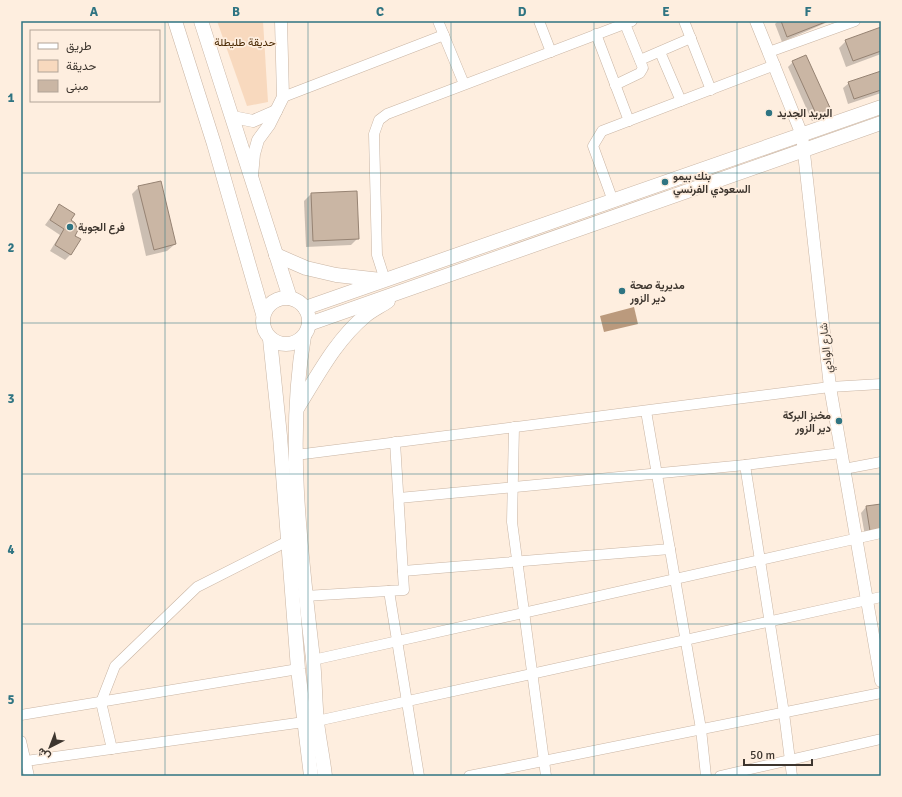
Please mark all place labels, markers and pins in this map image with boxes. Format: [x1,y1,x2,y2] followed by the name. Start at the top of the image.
[777,107,833,120] place label: البريد الجديد
[764,108,774,118] marker: البريد الجديد
[673,170,751,198] place label: بنك بيمو السعودي الفرنسي
[660,177,670,187] marker: بنك بيمو السعودي الفرنسي
[78,221,125,235] place label: فرع الجوية
[65,222,75,232] marker: فرع الجوية
[629,279,685,305] place label: مديرية صحة دير الزور
[617,286,627,296] marker: مديرية صحة دير الزور
[783,409,832,435] place label: مخبز البركة دير الزور
[834,416,844,426] marker: مخبز البركة دير الزور

